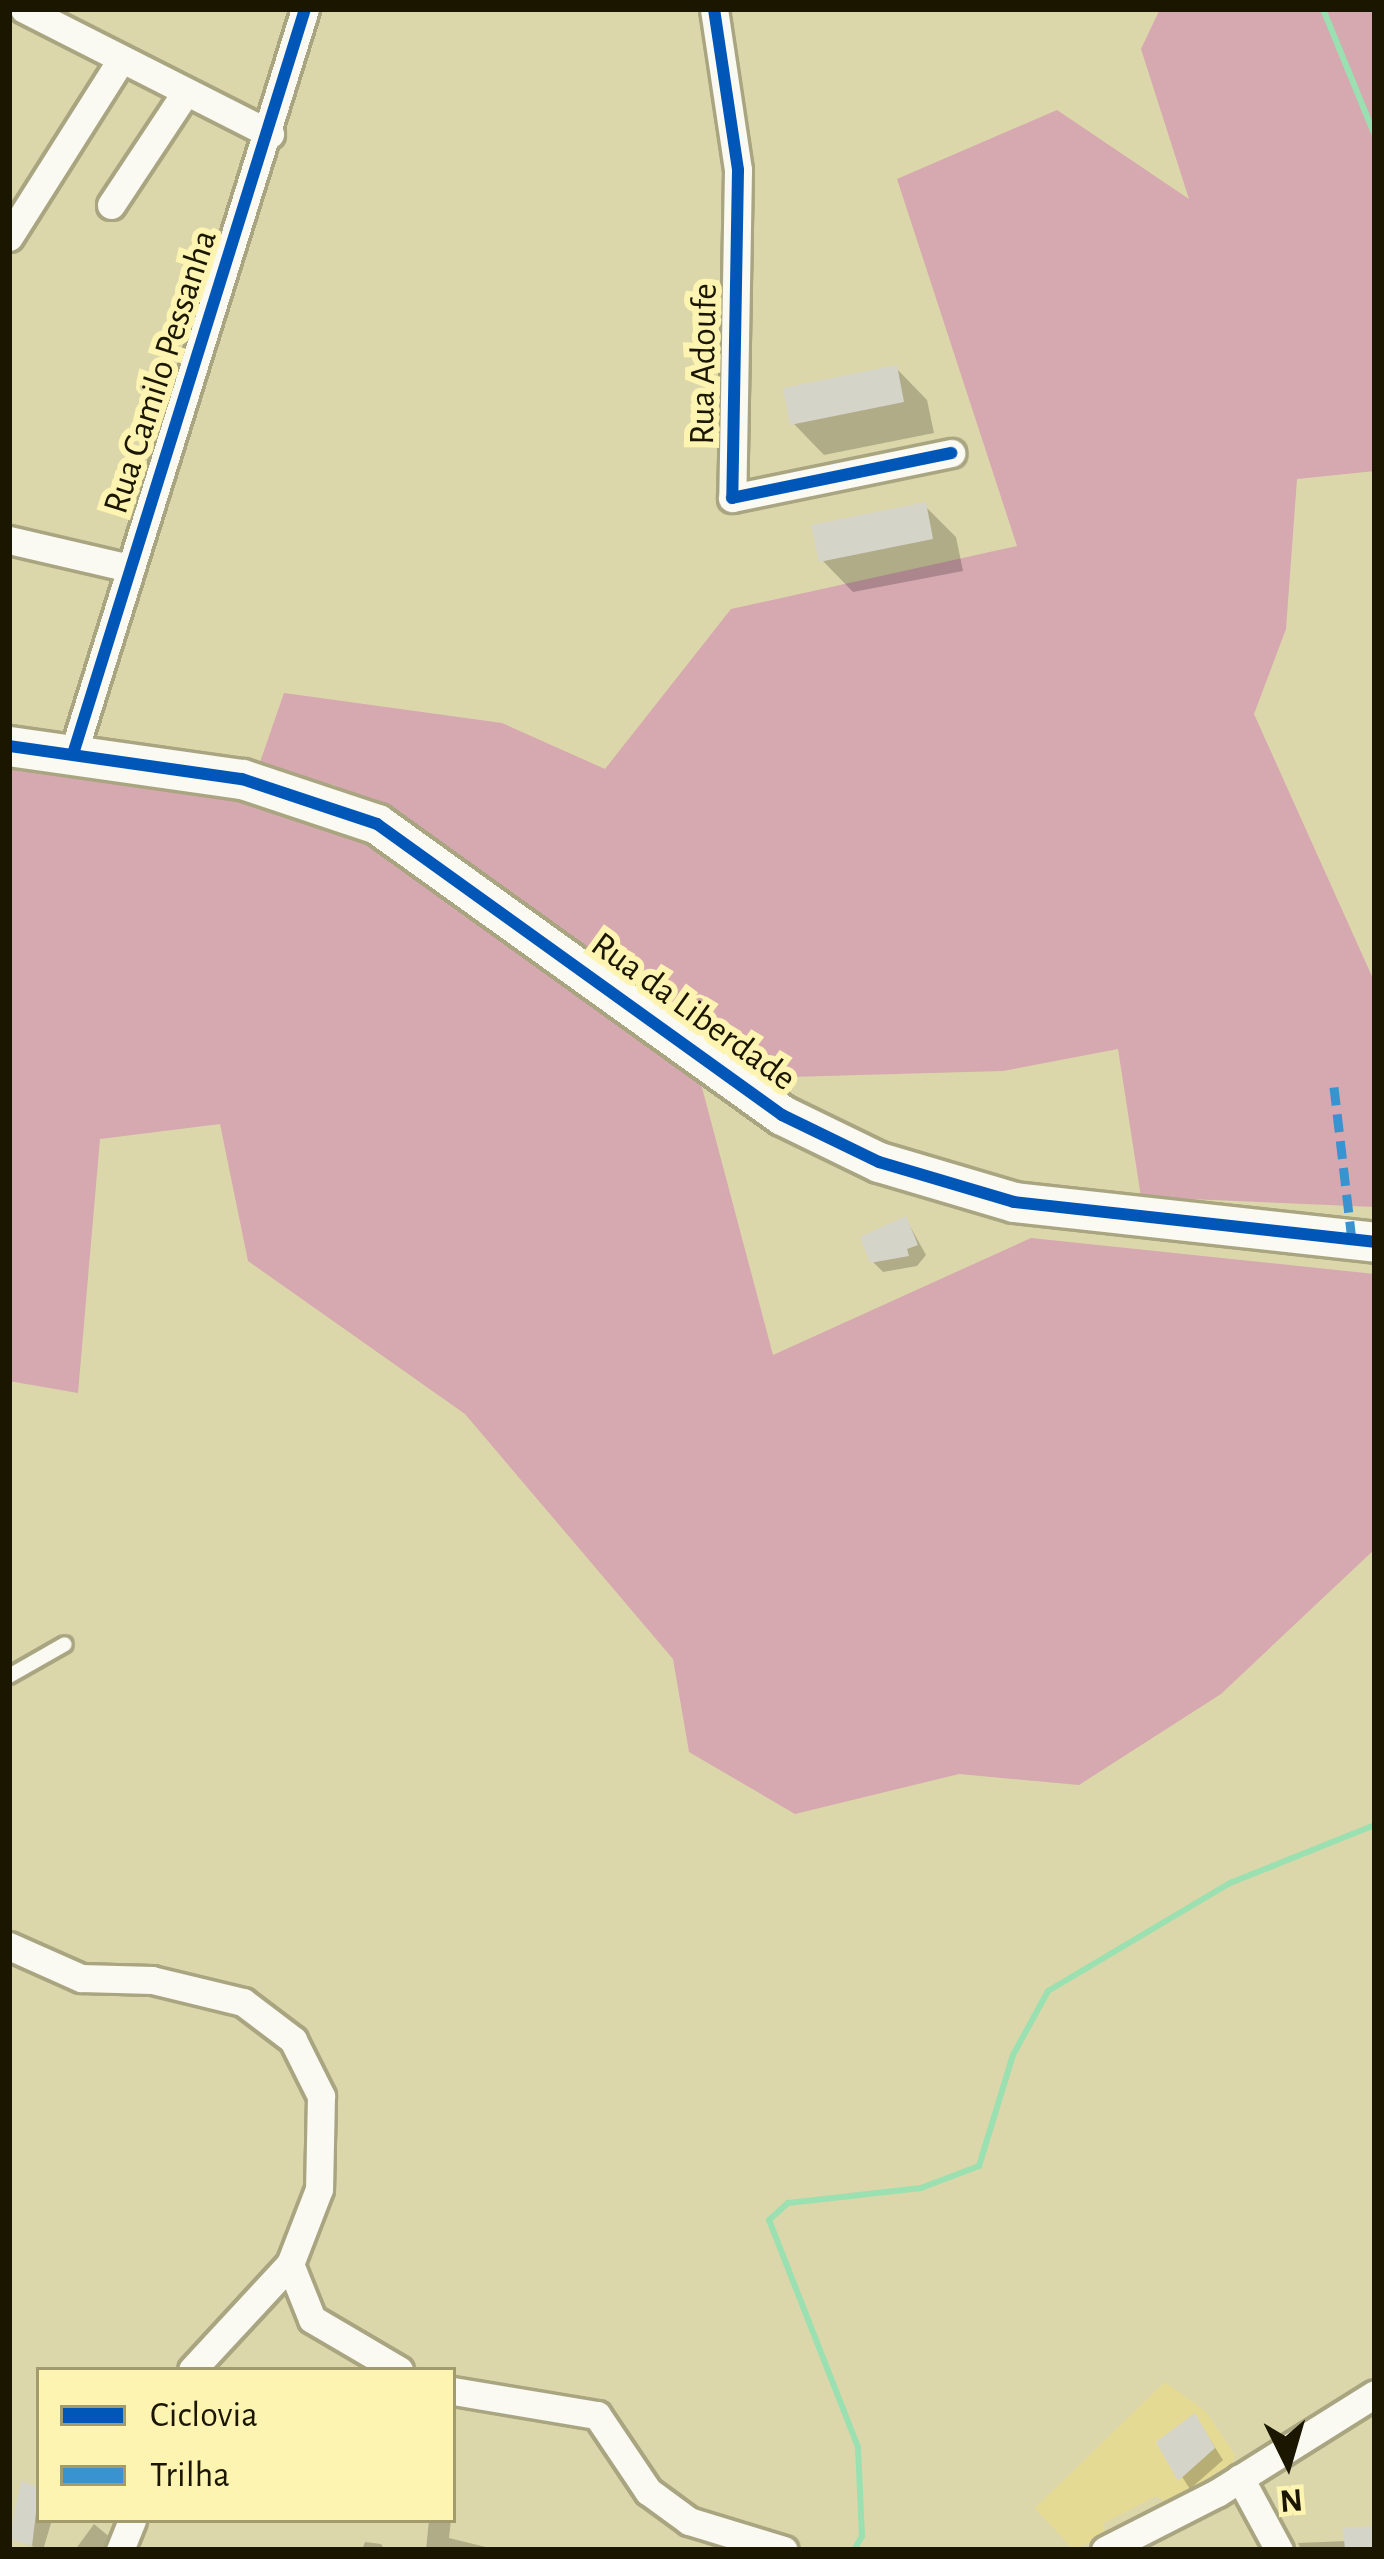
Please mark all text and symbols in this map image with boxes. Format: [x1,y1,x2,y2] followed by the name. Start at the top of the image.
[95,225,227,519] street label: Rua Camilo Pessanha
[681,283,727,445] street label: Rua Adoufe
[582,923,804,1101] street label: Rua da Liberdade
[36,2367,456,2523] legend
[150,2397,258,2433] text: Ciclovia
[1228,2403,1348,2523] north arrow
[150,2457,230,2493] text: Trilha
[1278,2482,1304,2517] text: N

